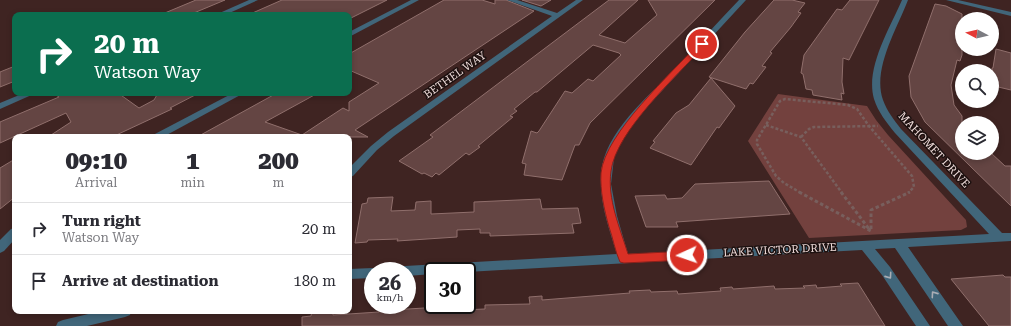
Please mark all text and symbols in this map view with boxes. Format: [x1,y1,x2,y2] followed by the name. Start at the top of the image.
[955,12,999,56] north arrow
[955,12,999,160] map controls
[94,27,159,60] text: 20 m
[685,27,719,61] pin
[28,28,80,80] icon: right
[691,33,713,55] icon: arrive
[421,49,489,101] street label: BETHEL WAY
[94,61,201,82] text: Watson Way
[955,64,999,108] button: search
[896,109,972,191] street label: MAHOMET DRIVE
[955,116,999,160] button: layers
[65,147,127,175] text: 09:10
[186,147,199,175] text: 1
[258,147,299,175] text: 200
[75,175,117,190] text: Arrival
[180,175,205,190] text: min
[272,175,284,190] text: m
[62,212,141,230] text: Turn right
[28,218,50,240] icon: right
[302,220,336,238] text: 20 m
[62,230,139,245] text: Watson Way
[666,234,708,276] position arrow
[723,241,837,259] street label: LAKE VICTOR DRIVE
[424,262,476,314] speed limit sign: 30
[28,270,50,292] icon: arrive
[379,271,401,295] text: 26
[62,272,218,290] text: Arrive at destination
[293,272,336,290] text: 180 m
[884,272,892,279] one-way arrow
[932,291,939,298] one-way arrow
[377,292,403,303] text: km/h

